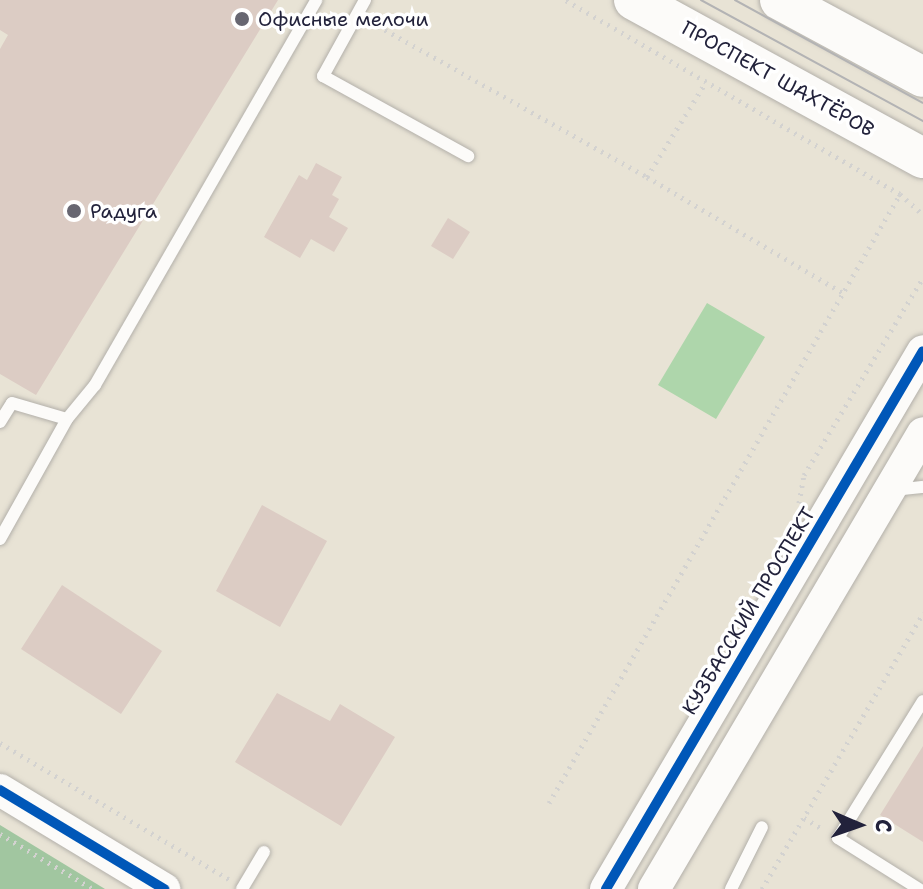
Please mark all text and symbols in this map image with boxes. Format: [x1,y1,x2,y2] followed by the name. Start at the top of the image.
[258,7,429,31] place label: Офисные мелочи
[233,10,251,28] marker: Офисные мелочи
[678,16,878,142] street label: ПРОСПЕКТ ШАХТЁРОВ
[90,199,157,223] place label: Радуга
[65,202,83,220] marker: Радуга
[677,503,821,719] street label: КУЗБАССКИЙ ПРОСПЕКТ
[819,785,899,865] north arrow
[869,819,898,833] text: С

